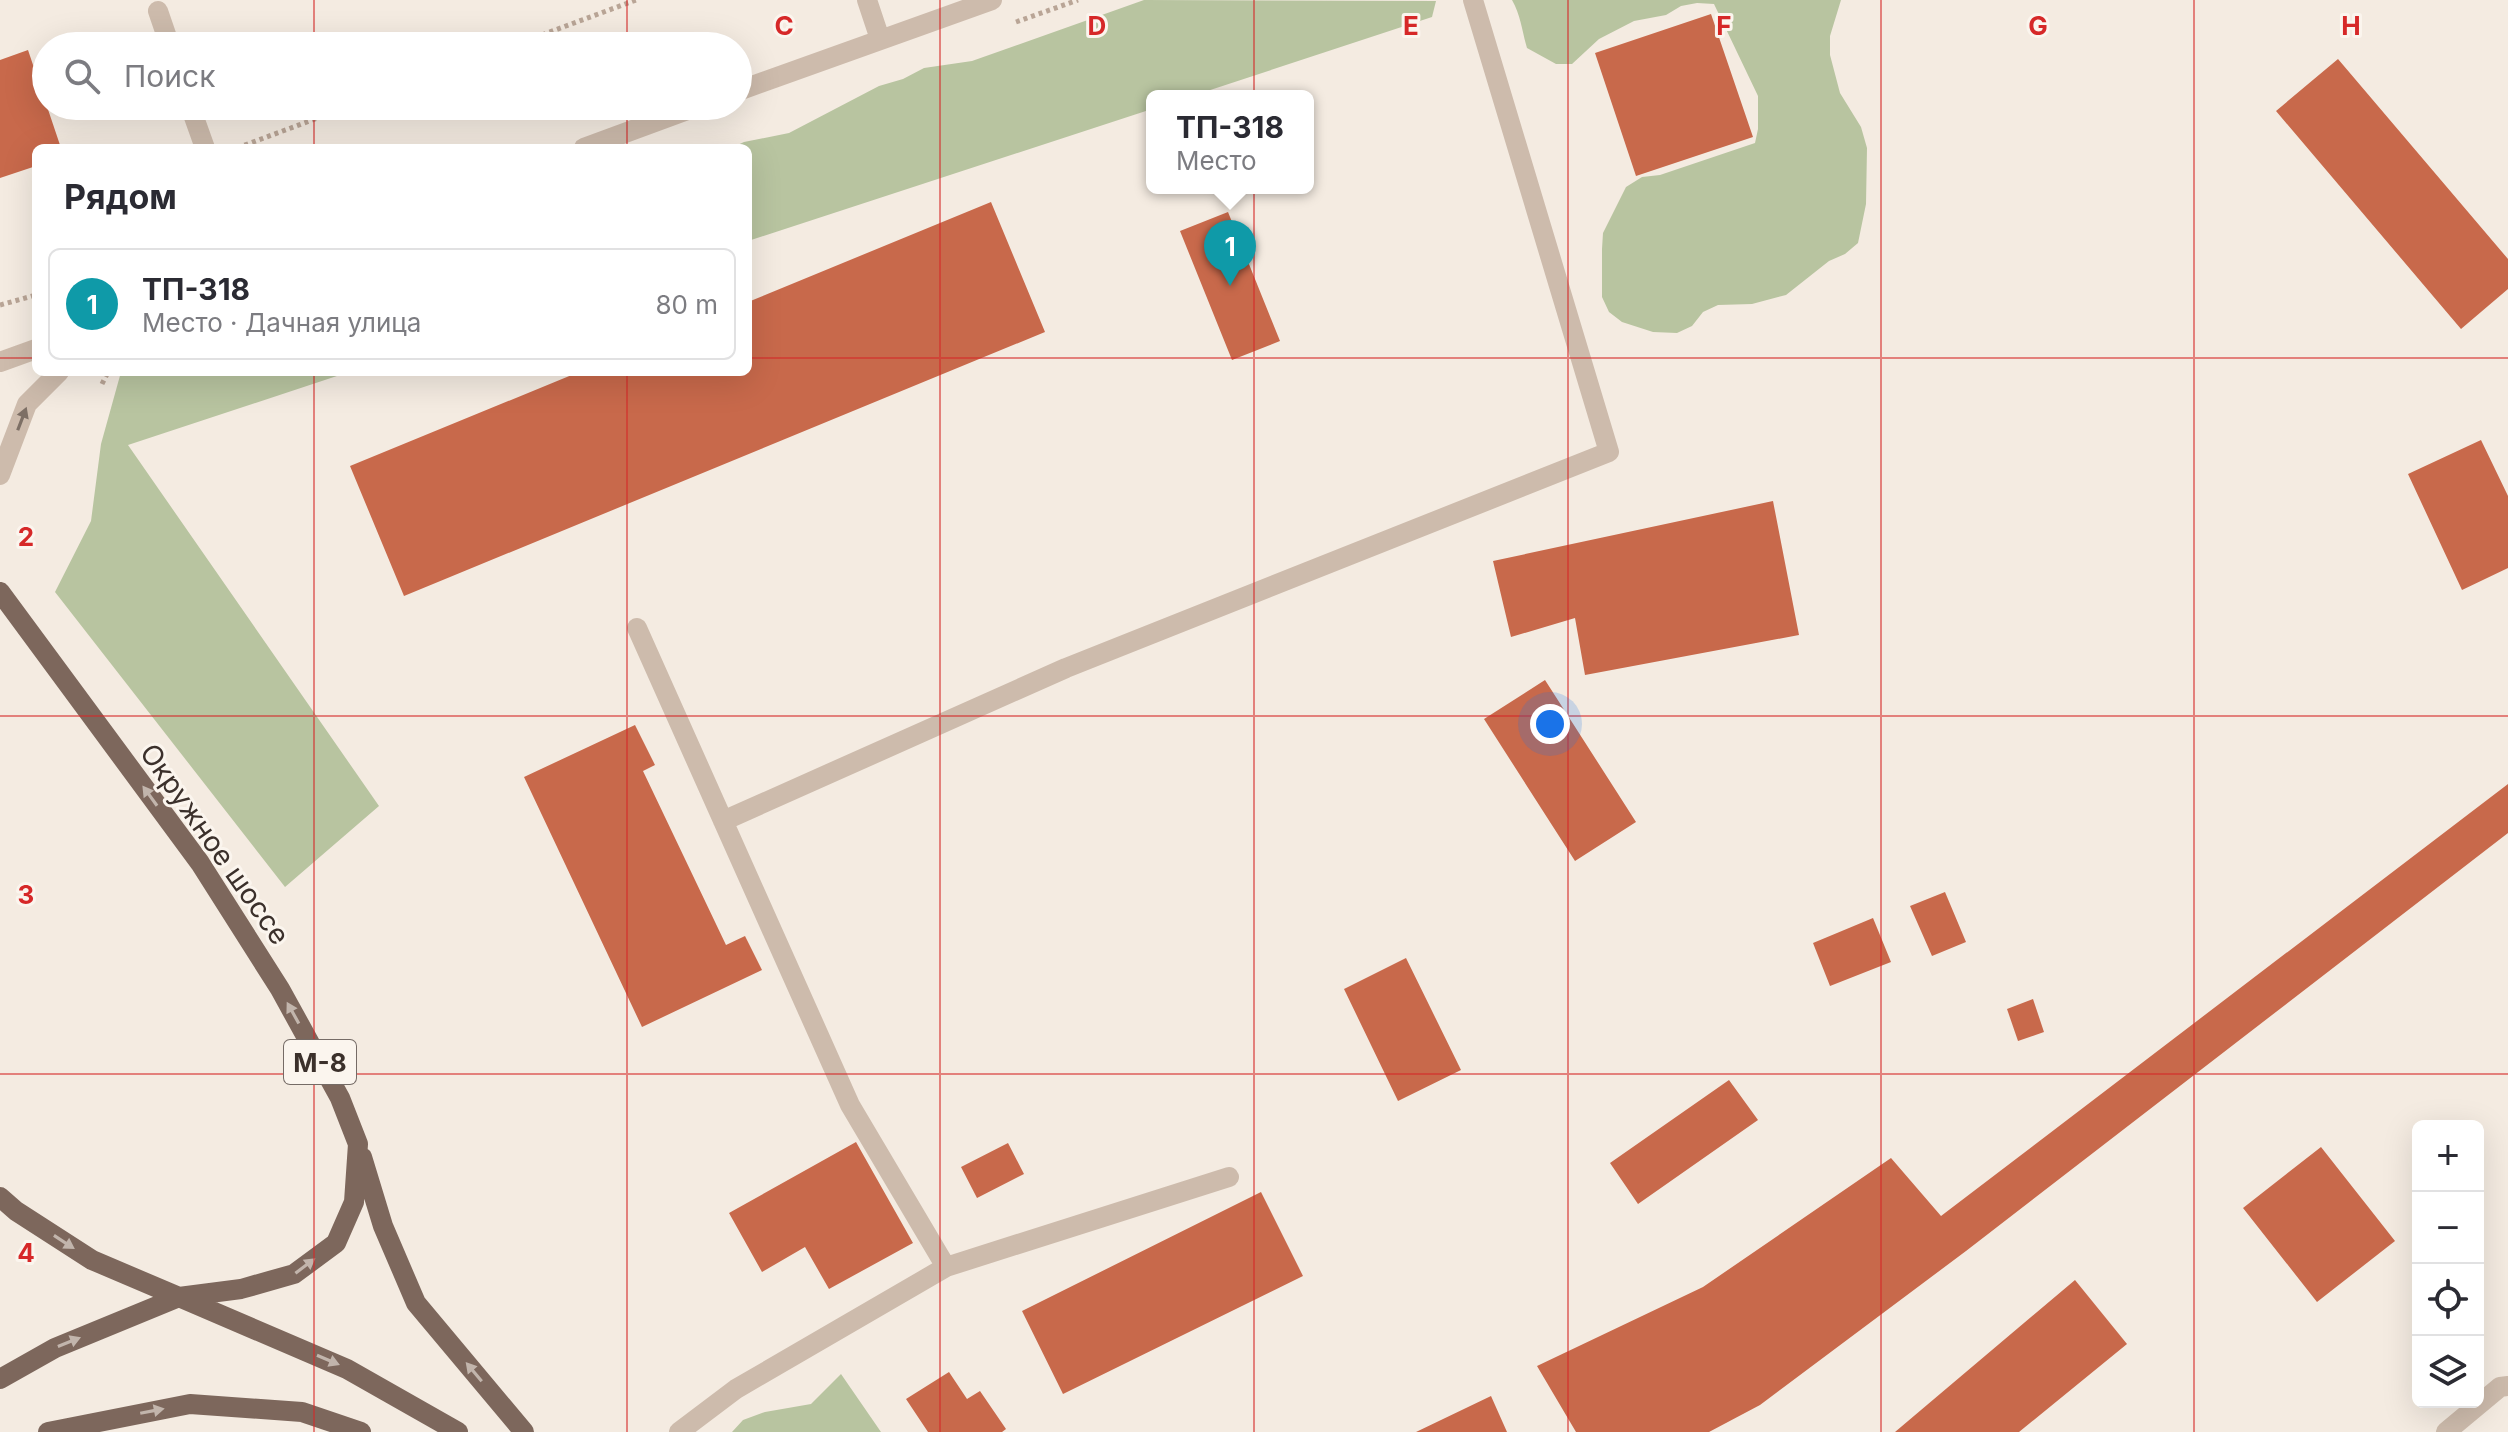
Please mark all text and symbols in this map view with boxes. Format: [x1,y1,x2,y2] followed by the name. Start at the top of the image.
[774,10,794,41] text: C
[1088,10,1106,41] text: D
[1403,10,1419,41] text: E
[1716,10,1732,41] text: F
[2028,10,2048,41] text: G
[2341,10,2361,41] text: H
[32,32,752,120] search box
[60,54,104,98] icon: search
[124,58,215,94] text: Поиск
[1146,90,1314,194] popup
[1176,109,1284,145] text: ТП-318
[1176,145,1257,176] text: Место
[64,176,177,217] text: Рядом
[1204,220,1256,286] pin: 1
[142,271,250,307] text: ТП-318
[86,289,98,320] text: 1
[655,289,718,320] text: 80 m
[142,307,421,338] text: Место · Дачная улица
[16,407,29,431] one-way arrow
[18,521,34,552] text: 2
[1530,704,1570,744] your location
[133,737,297,951] street label: Окружное шоссе
[143,785,158,806] one-way arrow
[18,879,34,910] text: 3
[286,1001,299,1024] one-way arrow
[284,1040,356,1084] road number: М-8
[2412,1120,2484,1408] map controls
[2412,1120,2484,1192] button: +
[2412,1192,2484,1264] button: −
[53,1234,74,1249] one-way arrow
[17,1237,35,1268] text: 4
[295,1258,315,1274] one-way arrow
[2412,1264,2484,1336] button: locate
[57,1336,81,1349] one-way arrow
[2412,1336,2484,1408] button: layers
[316,1354,340,1367] one-way arrow
[466,1362,483,1382] one-way arrow
[140,1404,165,1417] one-way arrow

